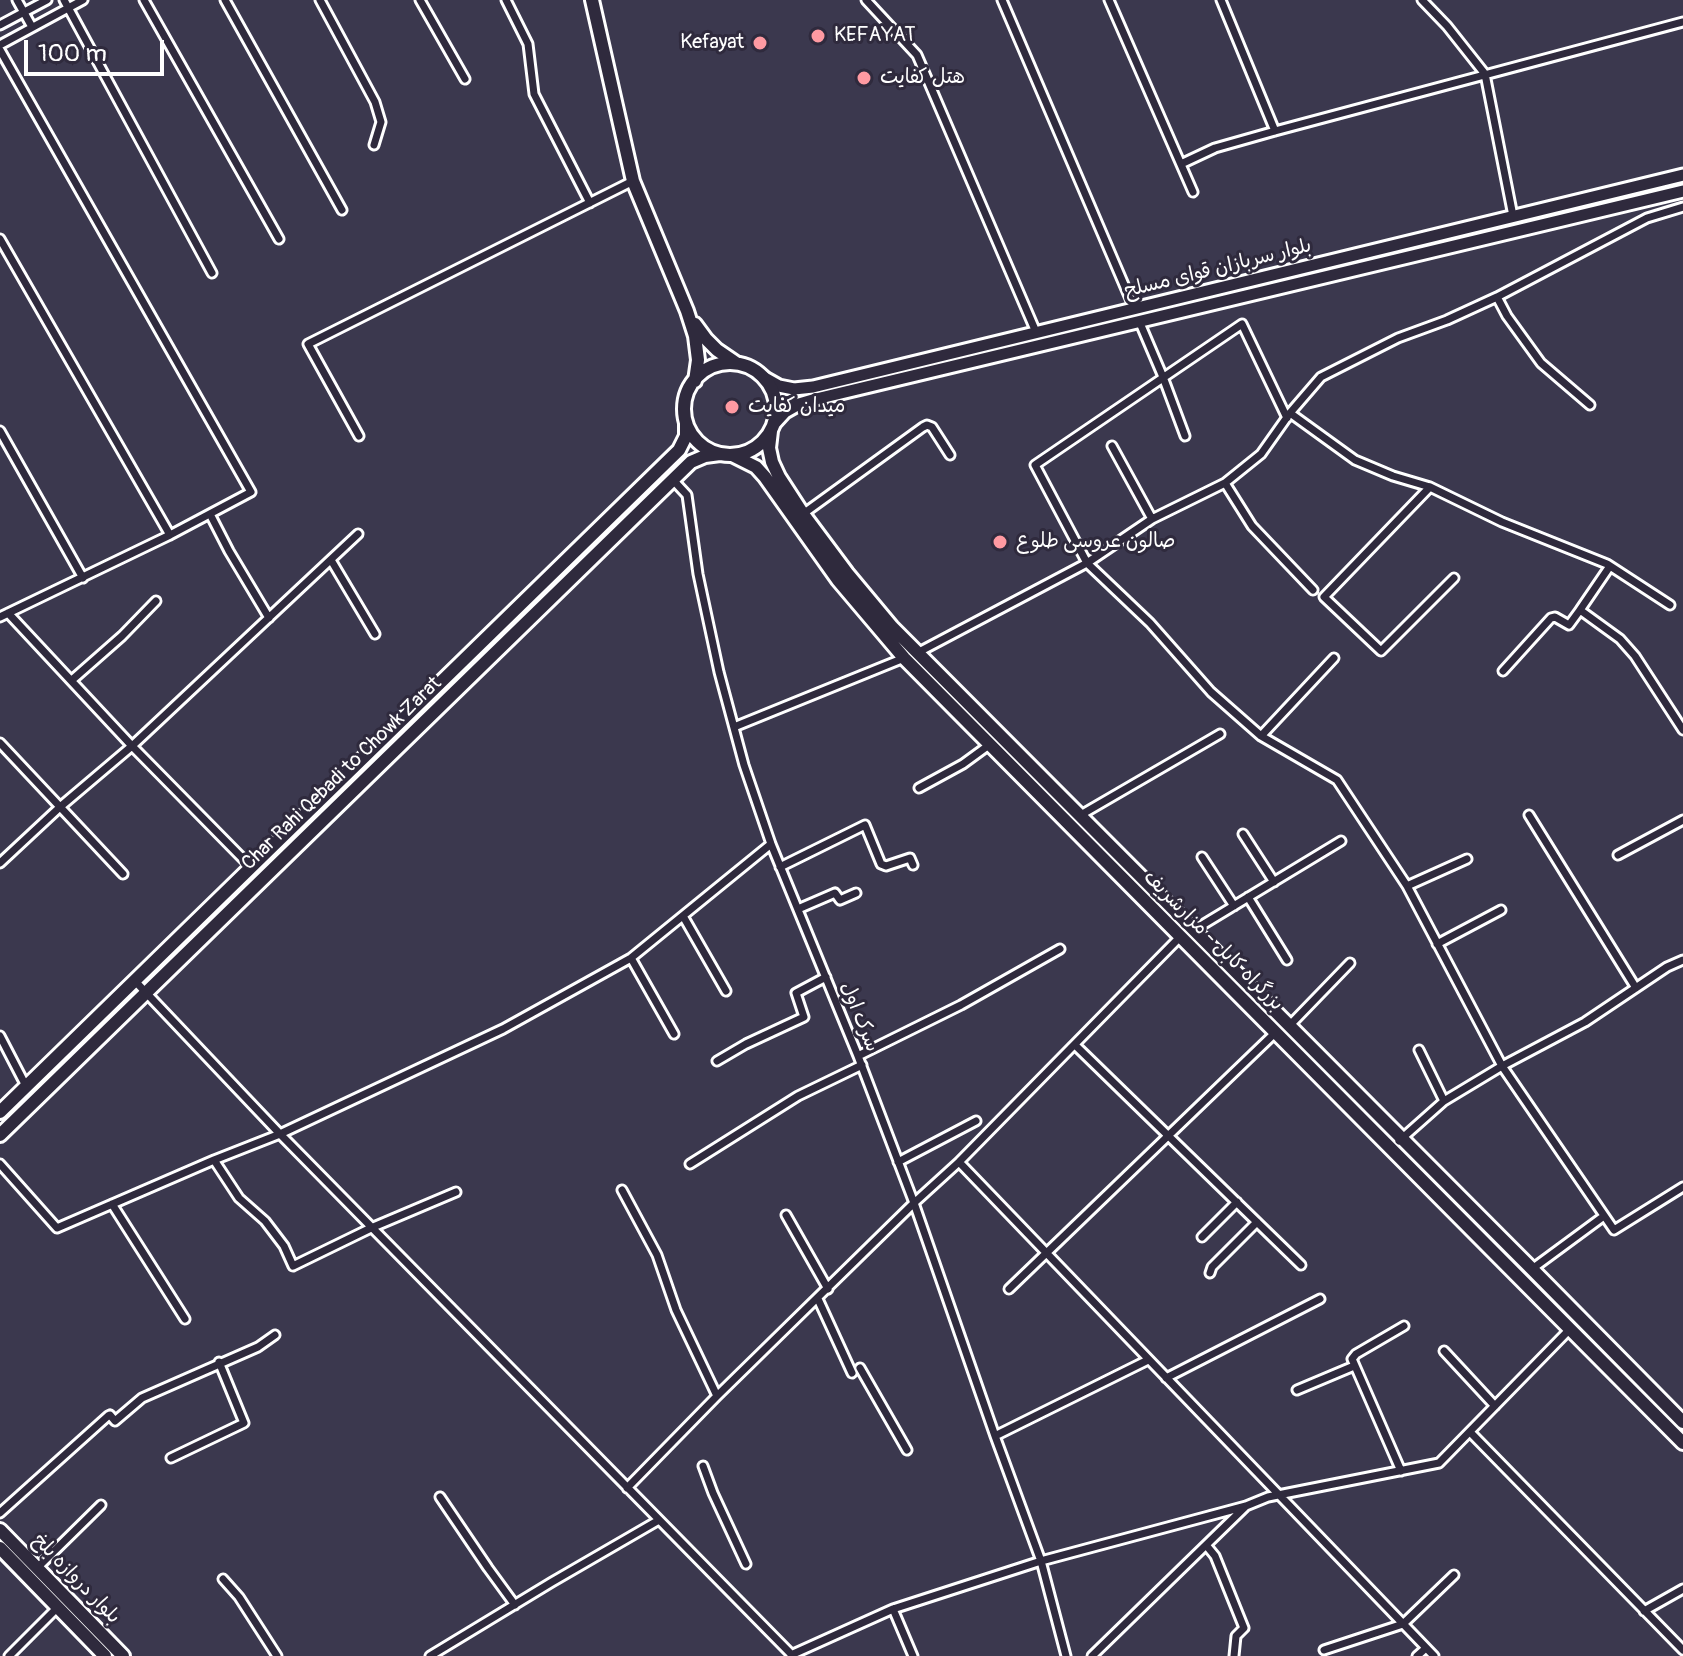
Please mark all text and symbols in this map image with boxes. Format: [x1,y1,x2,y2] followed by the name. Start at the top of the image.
[28,24,168,74] scale bar
[834,24,916,48] place label: KEFAYAT
[809,27,827,45] marker: KEFAYAT
[680,31,744,55] place label: Kefayat
[751,34,769,52] marker: Kefayat
[38,39,107,68] text: 100 m
[880,66,965,90] place label: هتل کفایت
[855,69,873,87] marker: هتل کفایت
[1122,234,1314,304] street label: بلوار سربازان قوای مسلح
[748,395,845,419] place label: میدان کفایت
[723,398,741,416] marker: میدان کفایت
[1016,530,1175,554] place label: صالون عروسی طلوع
[991,533,1009,551] marker: صالون عروسی طلوع
[237,672,447,876] street label: Char Rahi Qebadi to Chowk Zarat
[1138,866,1288,1016] street label: بزرگراه کابل - مزارشریف
[834,979,884,1055] street label: سرک اول
[27,1529,125,1629] street label: بلوار دروازه بلخ

